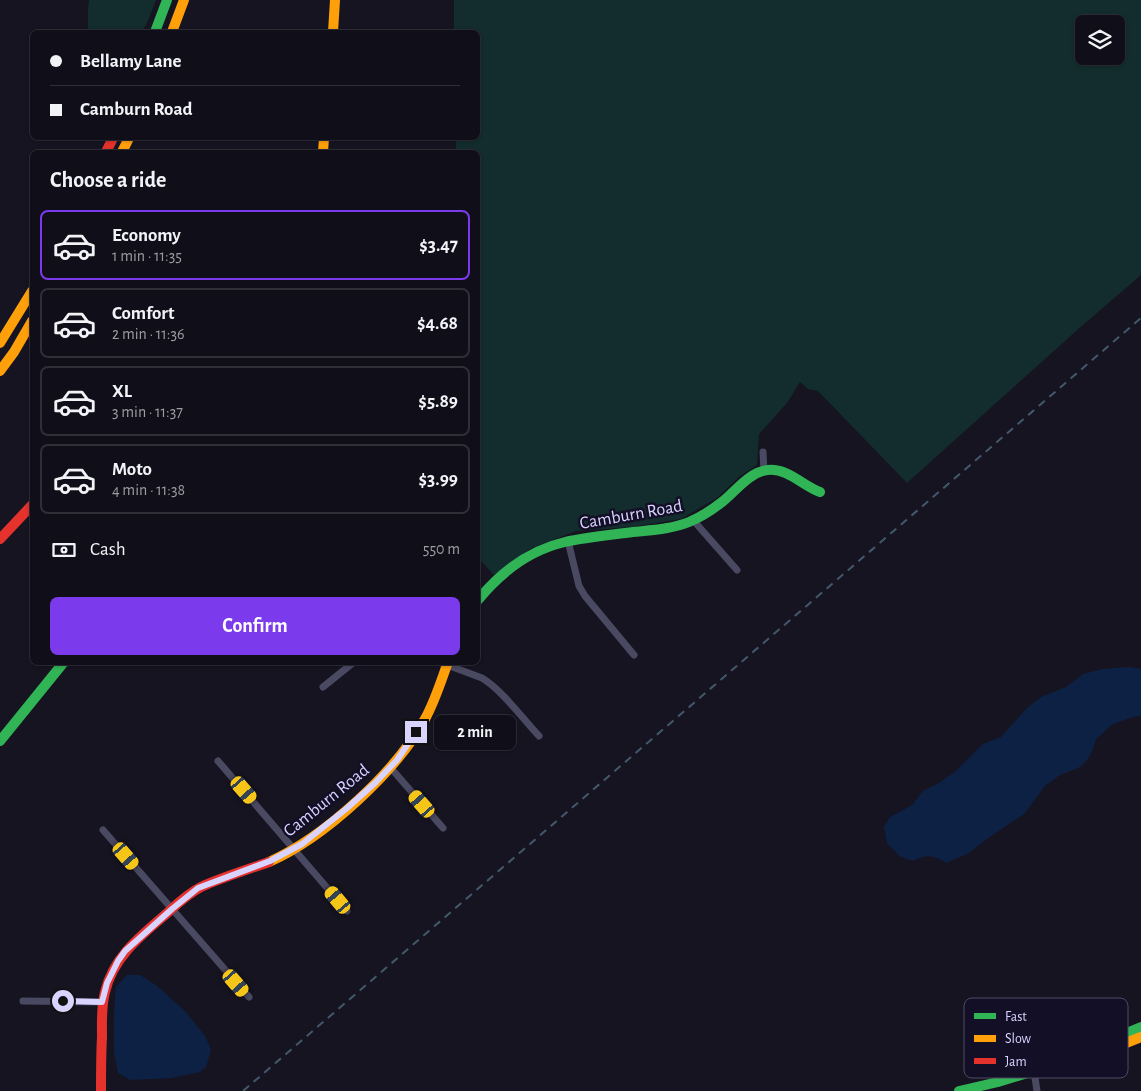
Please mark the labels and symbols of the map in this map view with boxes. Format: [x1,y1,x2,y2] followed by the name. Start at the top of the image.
[578,497,684,533] street label: Camburn Road
[434,714,516,750] callout: 2 min
[405,721,427,743] route end
[281,761,373,841] street label: Camburn Road
[228,774,259,806] car
[406,788,437,820] car
[110,840,141,872] car
[322,884,353,916] car
[220,967,251,999] car
[52,990,74,1012] route start
[964,998,1128,1078] legend
[1005,1010,1027,1024] text: Fast
[1005,1032,1032,1046] text: Slow
[1005,1055,1027,1069] text: Jam

